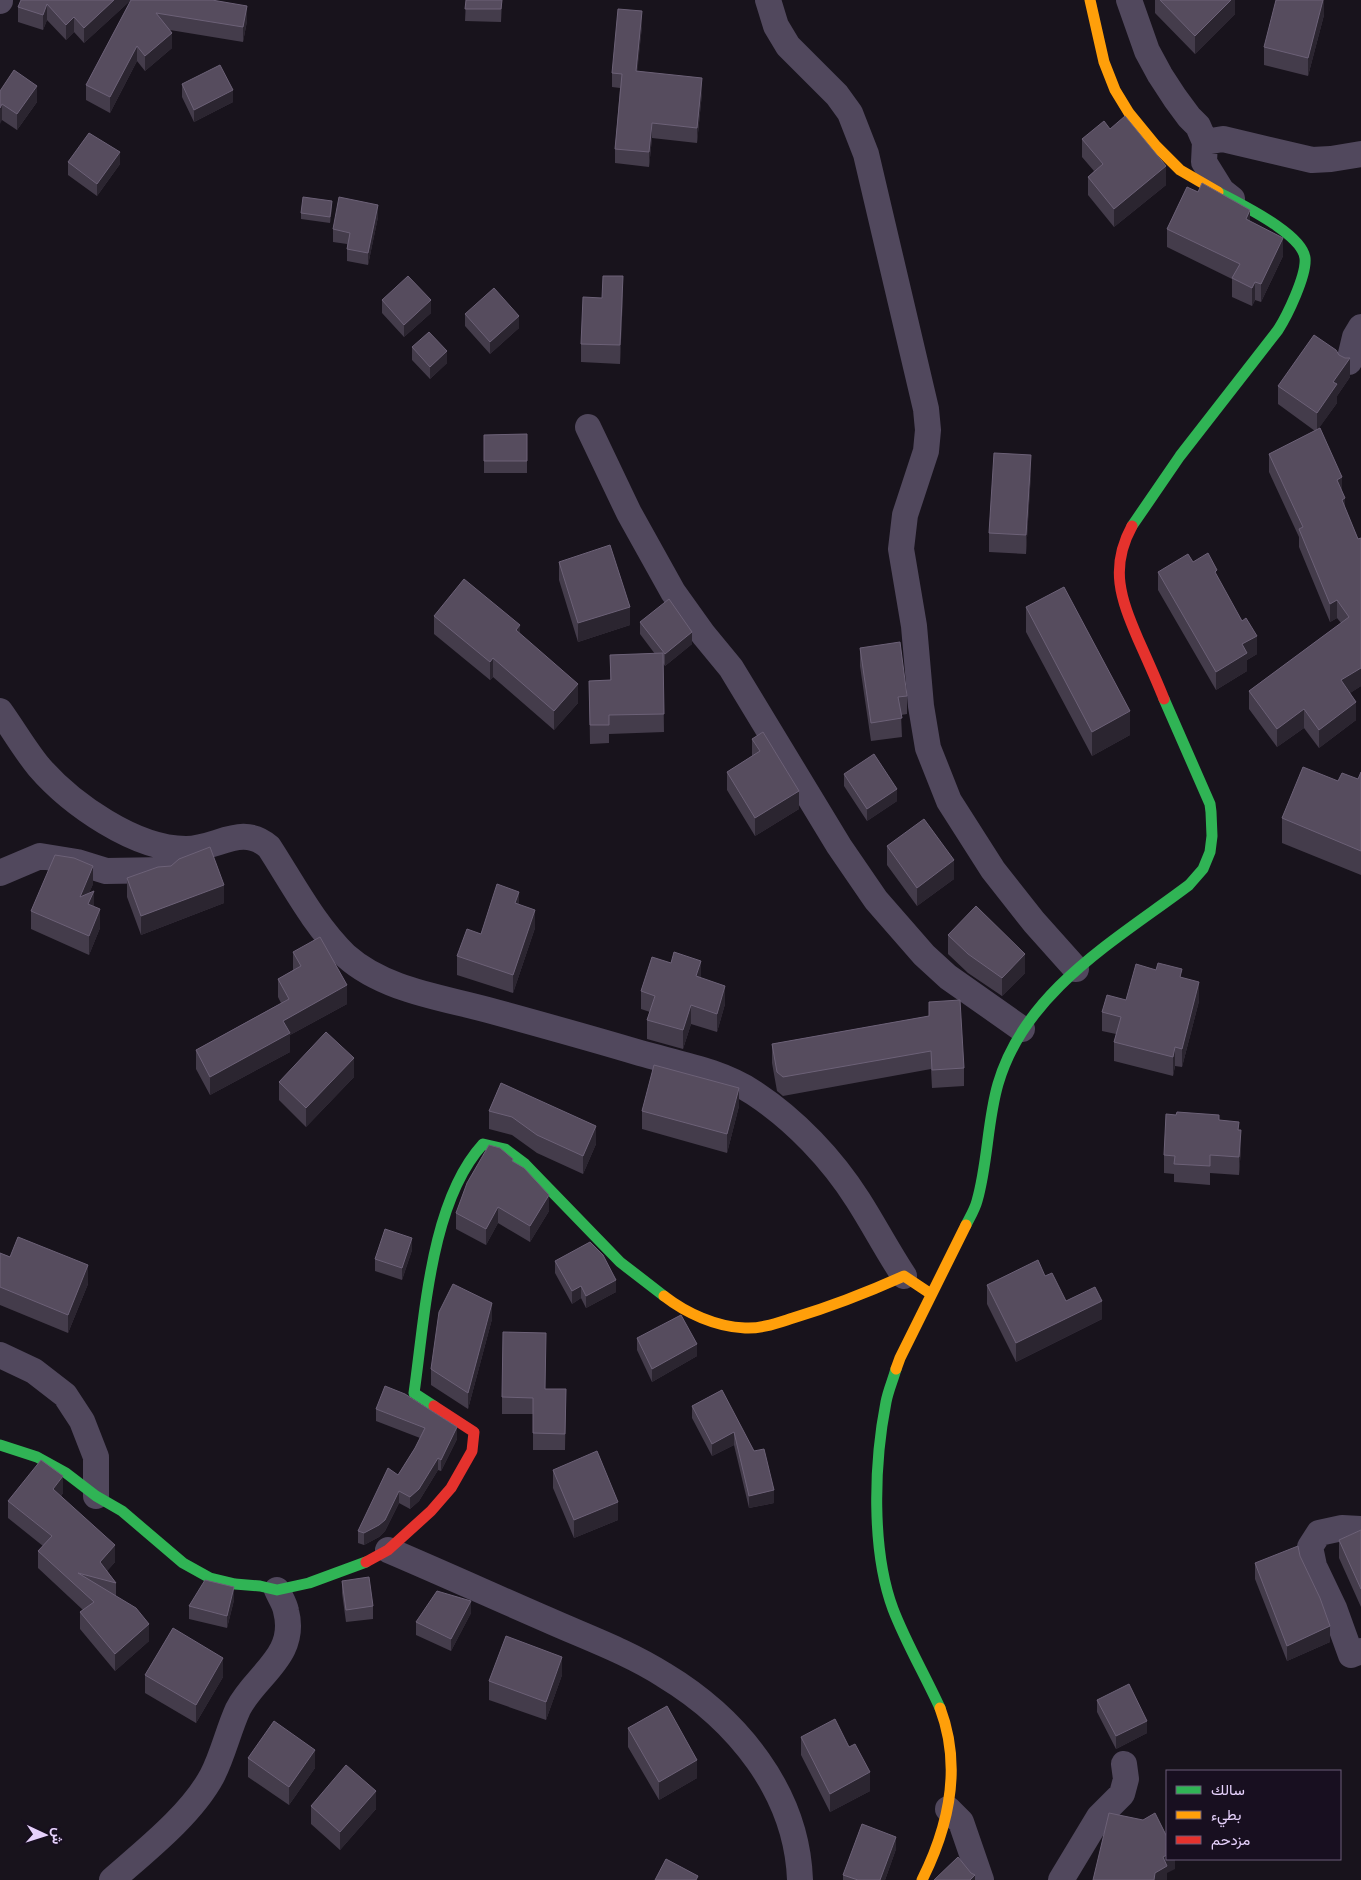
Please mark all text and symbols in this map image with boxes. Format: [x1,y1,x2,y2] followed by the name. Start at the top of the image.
[1166,1770,1341,1860] legend
[1211,1780,1245,1799] text: سالك
[1211,1805,1241,1828] text: بطيء
[20,1810,70,1860] north arrow
[48,1827,68,1845] text: ش
[1211,1830,1250,1850] text: مزدحم

